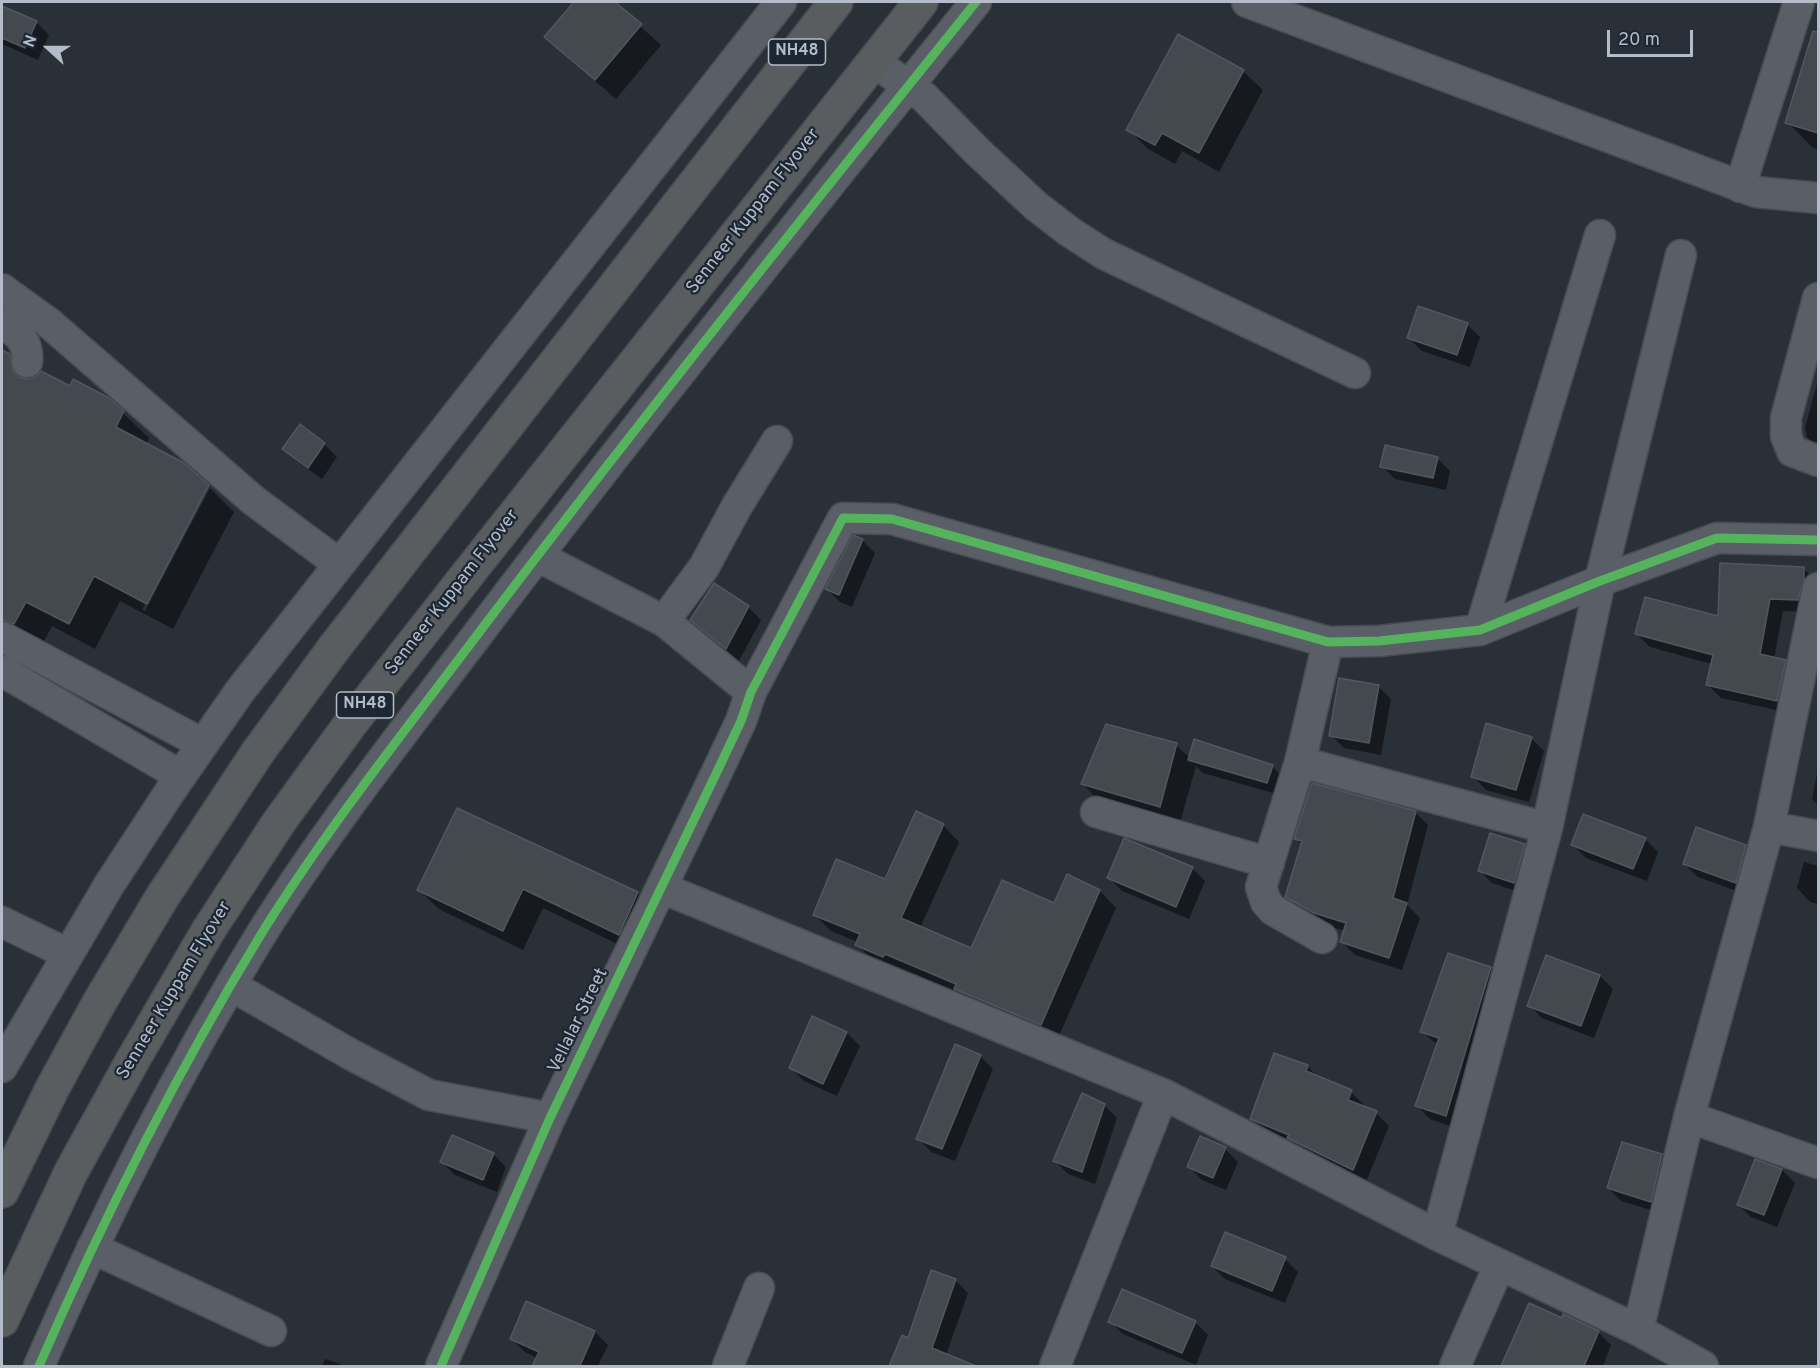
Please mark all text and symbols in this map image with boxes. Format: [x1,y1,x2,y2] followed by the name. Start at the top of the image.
[18,18,78,78] north arrow
[1610,18,1696,56] scale bar
[1618,29,1660,52] text: 20 m
[20,33,43,51] text: N
[768,39,826,65] road number: NH48
[683,125,825,299] street label: Senneer Kuppam Flyover
[382,506,524,680] street label: Senneer Kuppam Flyover
[336,692,394,718] road number: NH48
[113,898,237,1084] street label: Senneer Kuppam Flyover
[544,965,614,1077] street label: Vellalar Street

